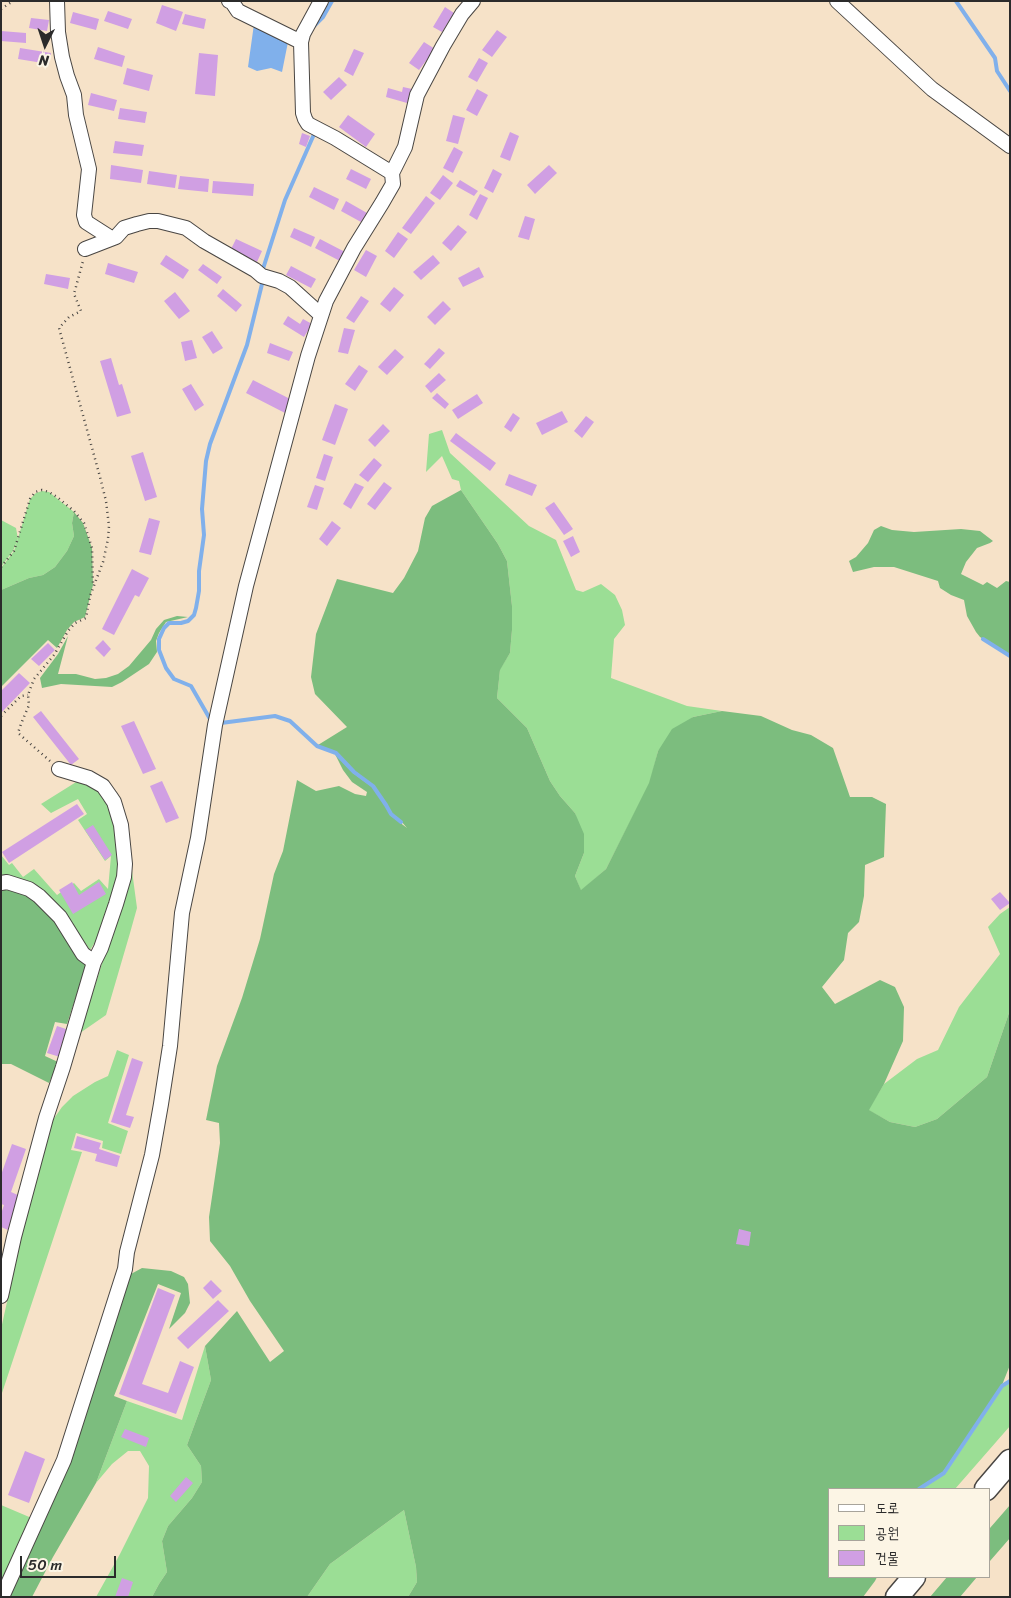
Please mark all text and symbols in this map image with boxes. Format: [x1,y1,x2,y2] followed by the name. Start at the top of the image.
[20,20,70,70] north arrow
[38,48,50,73] text: N
[828,1488,991,1578] legend
[875,1495,899,1521] text: 도로
[875,1520,899,1546] text: 공원
[875,1545,899,1571] text: 건물
[22,1546,119,1578] scale bar
[28,1552,62,1578] text: 50 m

